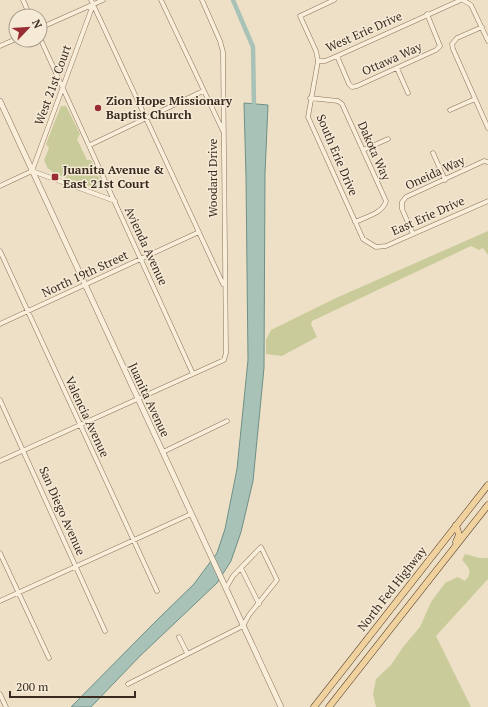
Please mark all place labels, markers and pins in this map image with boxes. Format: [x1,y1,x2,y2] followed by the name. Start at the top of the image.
[106,93,233,122] place label: Zion Hope Missionary Baptist Church
[93,103,103,113] marker: Zion Hope Missionary Baptist Church
[63,162,164,191] place label: Juanita Avenue & East 21st Court
[50,172,60,182] marker: Juanita Avenue & East 21st Court

